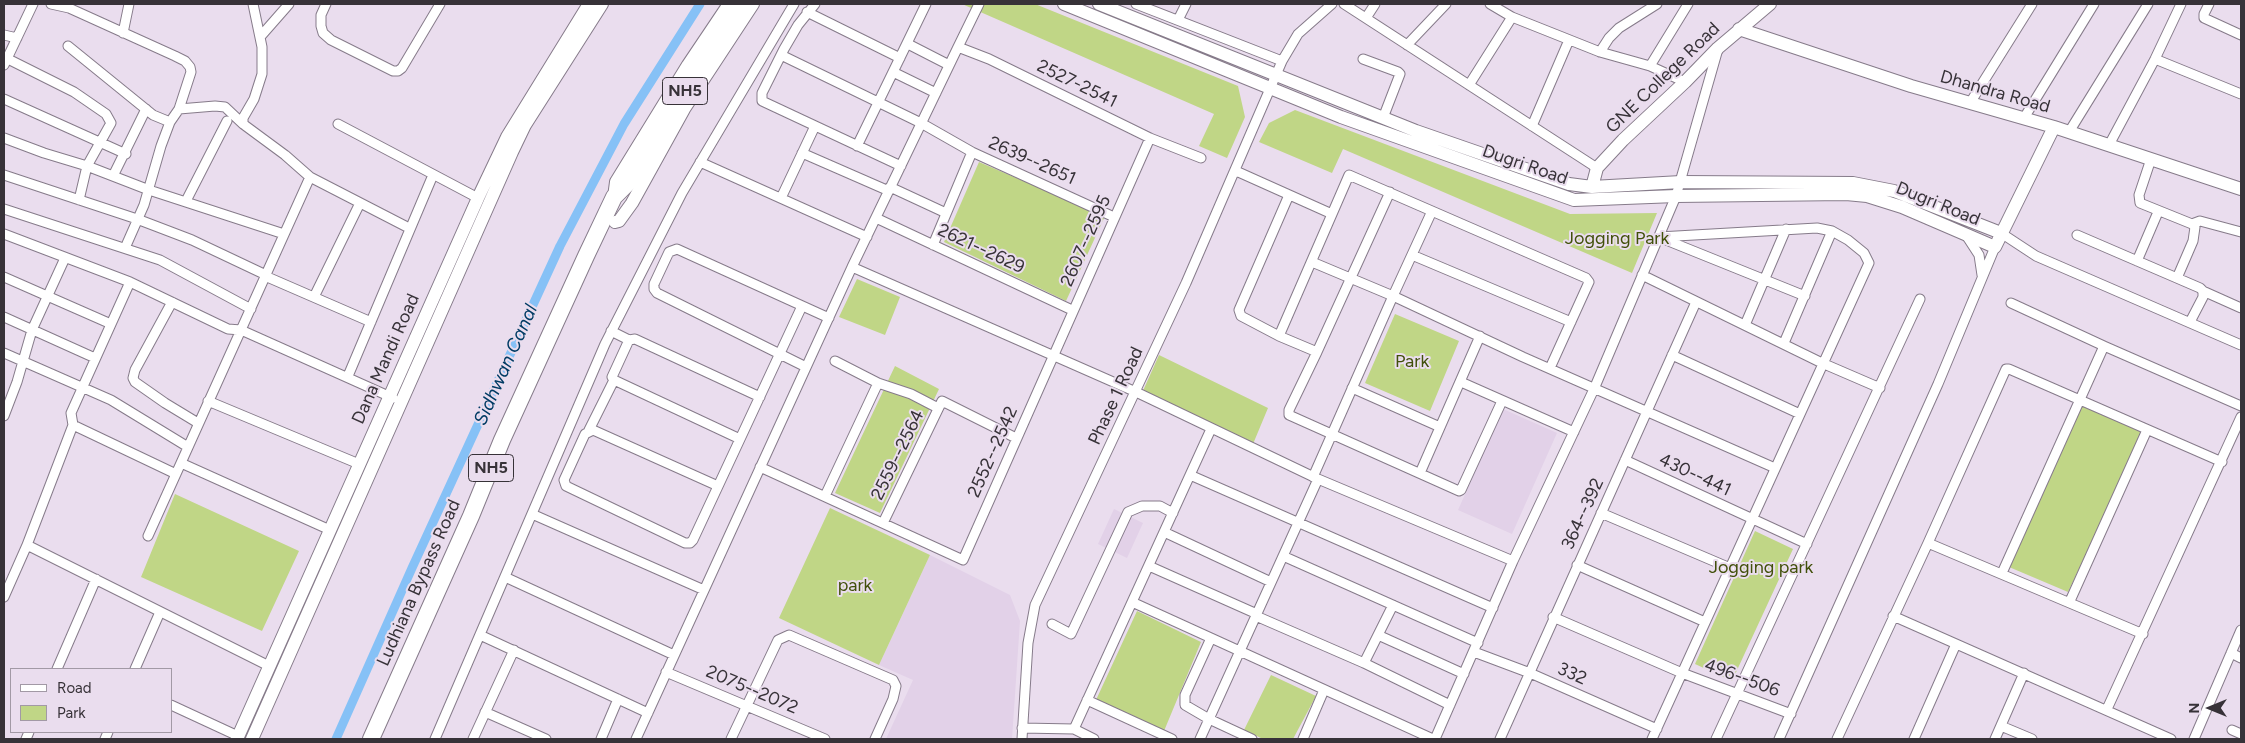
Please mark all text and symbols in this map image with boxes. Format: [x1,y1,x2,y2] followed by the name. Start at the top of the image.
[1601,18,1725,138] street label: GNE College Road
[1033,55,1121,113] street label: 2527-2541
[1938,66,2052,118] street label: Dhandra Road
[662,78,708,104] road number: NH5
[985,132,1079,190] street label: 2639--2651
[1479,140,1571,190] street label: Dugri Road
[1893,177,1983,231] street label: Dugri Road
[1056,192,1116,290] street label: 2607--2595
[934,220,1028,278] street label: 2621--2629
[1565,228,1669,250] park label: Jogging Park
[348,291,424,427] street label: Dana Mandi Road
[469,301,543,429] water label: Sidhwan Canal
[1084,344,1148,448] street label: Phase 1 Road
[1395,351,1429,373] park label: Park
[963,403,1023,501] street label: 2552--2542
[867,406,929,504] street label: 2559--2564
[1655,449,1735,501] street label: 430--441
[468,454,514,482] road number: NH5
[1557,475,1609,553] street label: 364--392
[373,496,465,670] street label: Ludhiana Bypass Road
[1709,557,1813,579] park label: Jogging park
[838,575,872,597] park label: park
[1701,654,1783,702] street label: 496--506
[1554,658,1590,690] street label: 332
[703,661,801,719] street label: 2075--2072
[10,668,172,733] legend
[57,679,92,697] text: Road
[2185,683,2235,733] north arrow
[2186,703,2203,713] text: N
[57,704,86,722] text: Park

